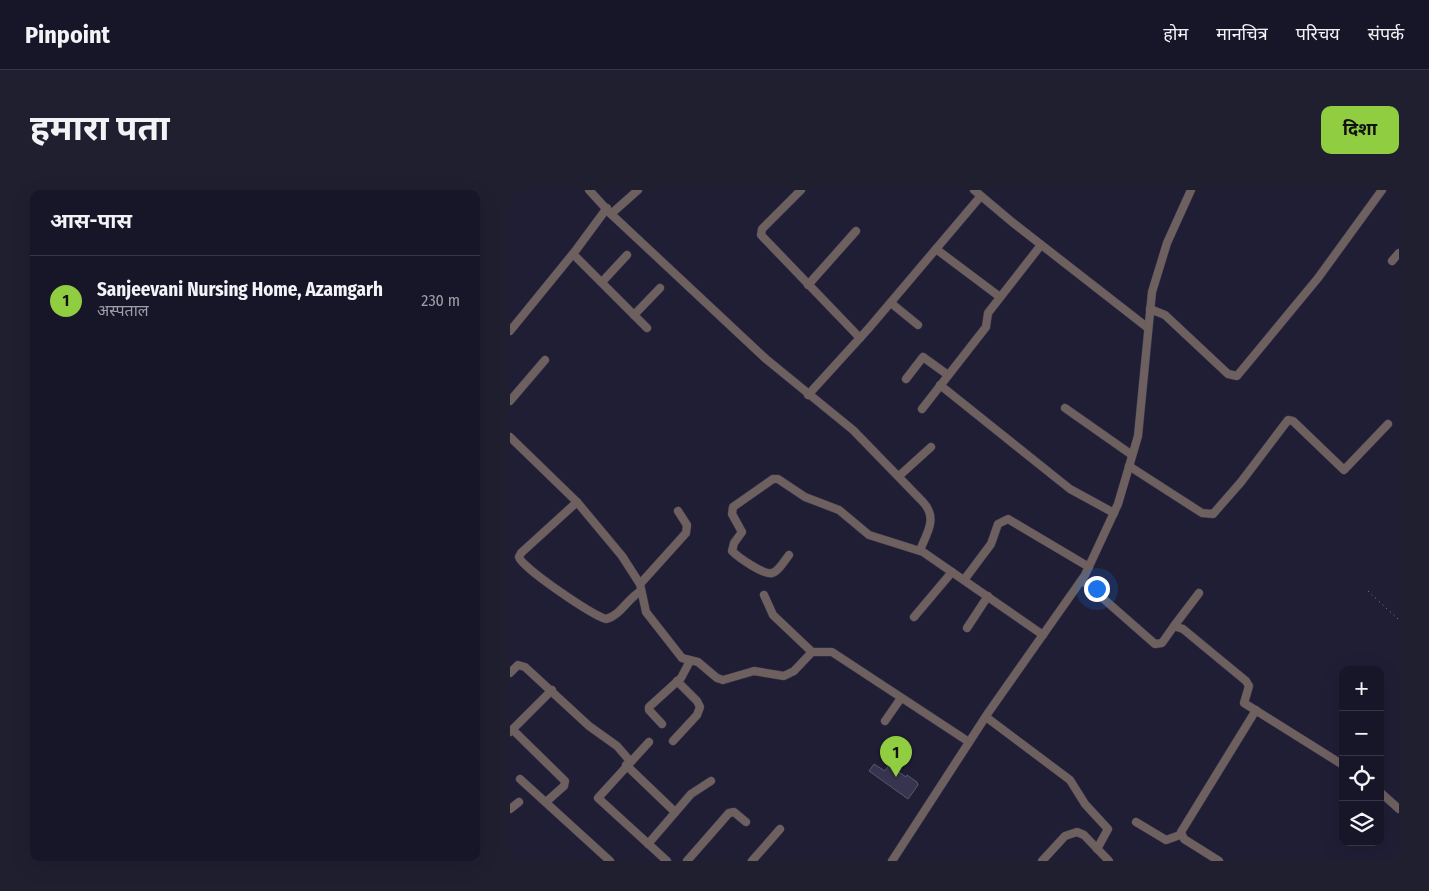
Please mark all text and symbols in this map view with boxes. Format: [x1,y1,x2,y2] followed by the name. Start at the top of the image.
[25,21,110,49] text: Pinpoint
[1163,23,1188,45] text: होम
[1216,23,1268,45] text: मानचित्र
[1296,23,1340,45] text: परिचय
[1368,23,1404,45] text: संपर्क
[1321,106,1399,154] button: दिशा
[30,107,169,149] text: हमारा पता
[50,208,132,234] text: आस-पास
[97,278,383,301] text: Sanjeevani Nursing Home, Azamgarh
[63,291,69,310] text: 1
[421,291,460,310] text: 230 m
[97,301,149,320] text: अस्पताल
[1084,576,1110,602] your location
[1339,666,1384,846] map controls
[1339,666,1384,711] button: +
[1339,711,1384,756] button: −
[880,736,912,777] pin: 1
[1339,756,1384,801] button: locate
[1339,801,1384,846] button: layers

